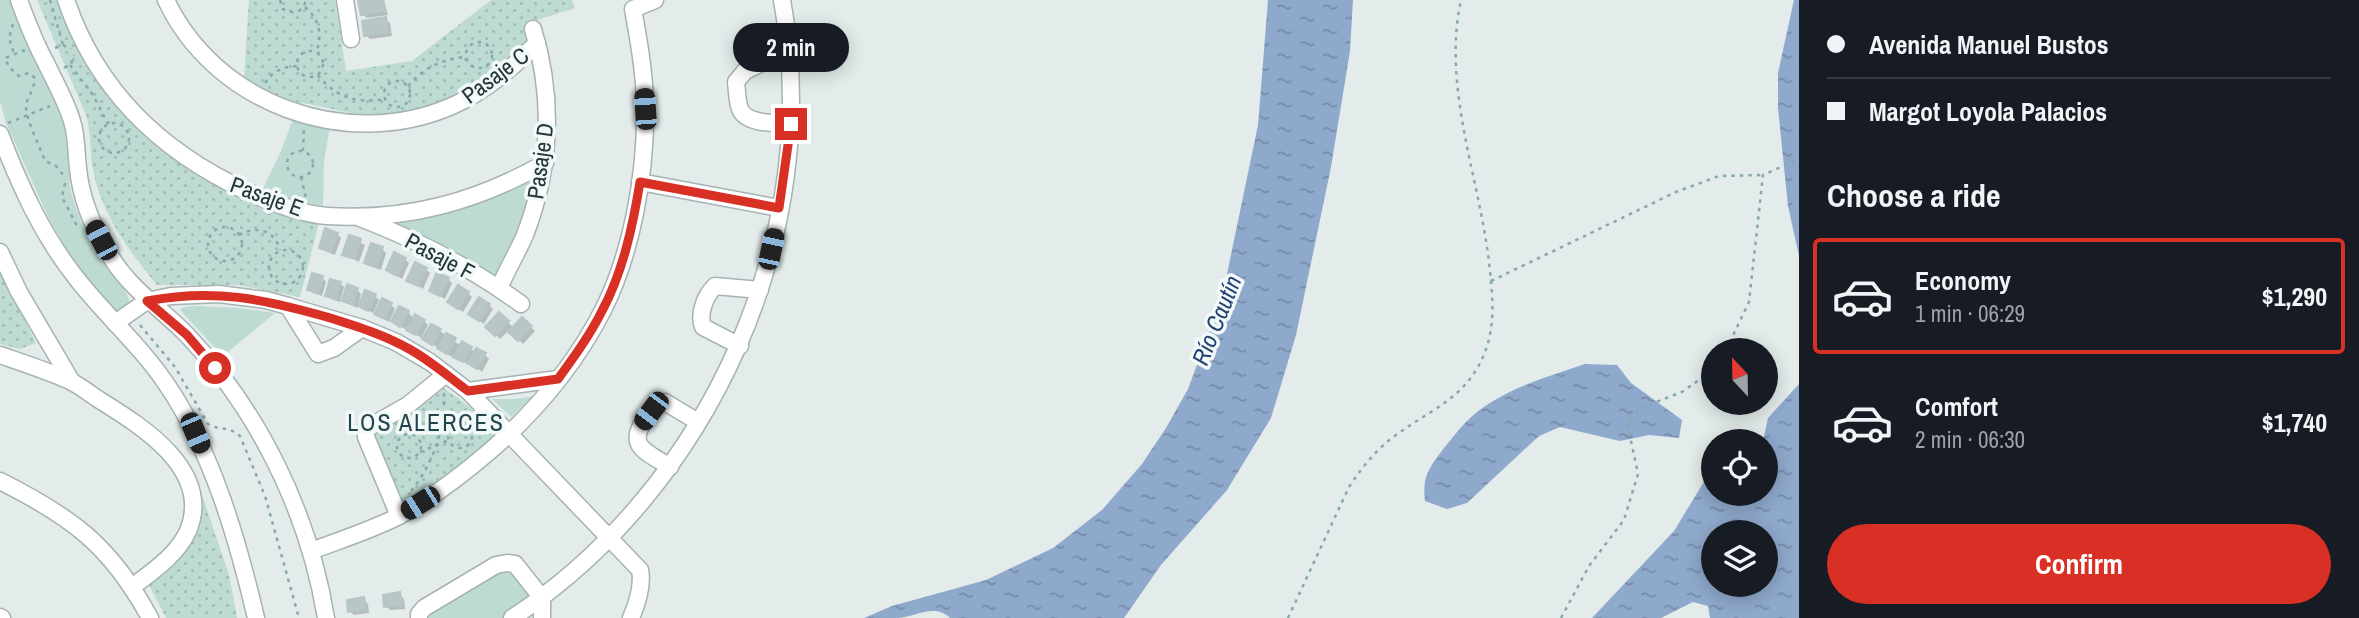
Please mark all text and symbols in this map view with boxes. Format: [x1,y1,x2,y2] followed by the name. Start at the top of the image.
[733,23,849,72] callout: 2 min
[1869,27,2109,62] text: Avenida Manuel Bustos
[766,32,816,63] text: 2 min
[455,40,535,110] street label: Pasaje C
[634,87,657,131] car
[1869,94,2107,129] text: Margot Loyola Palacios
[775,108,807,140] route end
[519,121,561,201] street label: Pasaje D
[226,169,308,223] street label: Pasaje E
[1827,174,2001,217] text: Choose a ride
[82,217,121,263] car
[400,225,480,287] street label: Pasaje F
[757,226,786,272] car
[1915,263,2011,298] text: Economy
[1831,265,1894,328] icon: car
[1184,270,1248,370] water label: Río Cautín
[2262,279,2327,314] text: $1,290
[1915,298,2025,329] text: 1 min · 06:29
[1701,338,1778,415] north arrow
[1701,338,1778,597] map controls
[199,352,231,384] route start
[630,388,673,434] car
[1915,389,1998,424] text: Comfort
[1831,391,1894,454] icon: car
[2262,405,2327,440] text: $1,740
[347,406,505,438] district label: LOS ALERCES
[178,410,213,456] car
[1915,424,2025,455] text: 2 min · 06:30
[1701,429,1778,506] button: locate
[397,483,444,523] car
[1701,520,1778,597] button: layers
[1827,524,2331,604] button: Confirm

